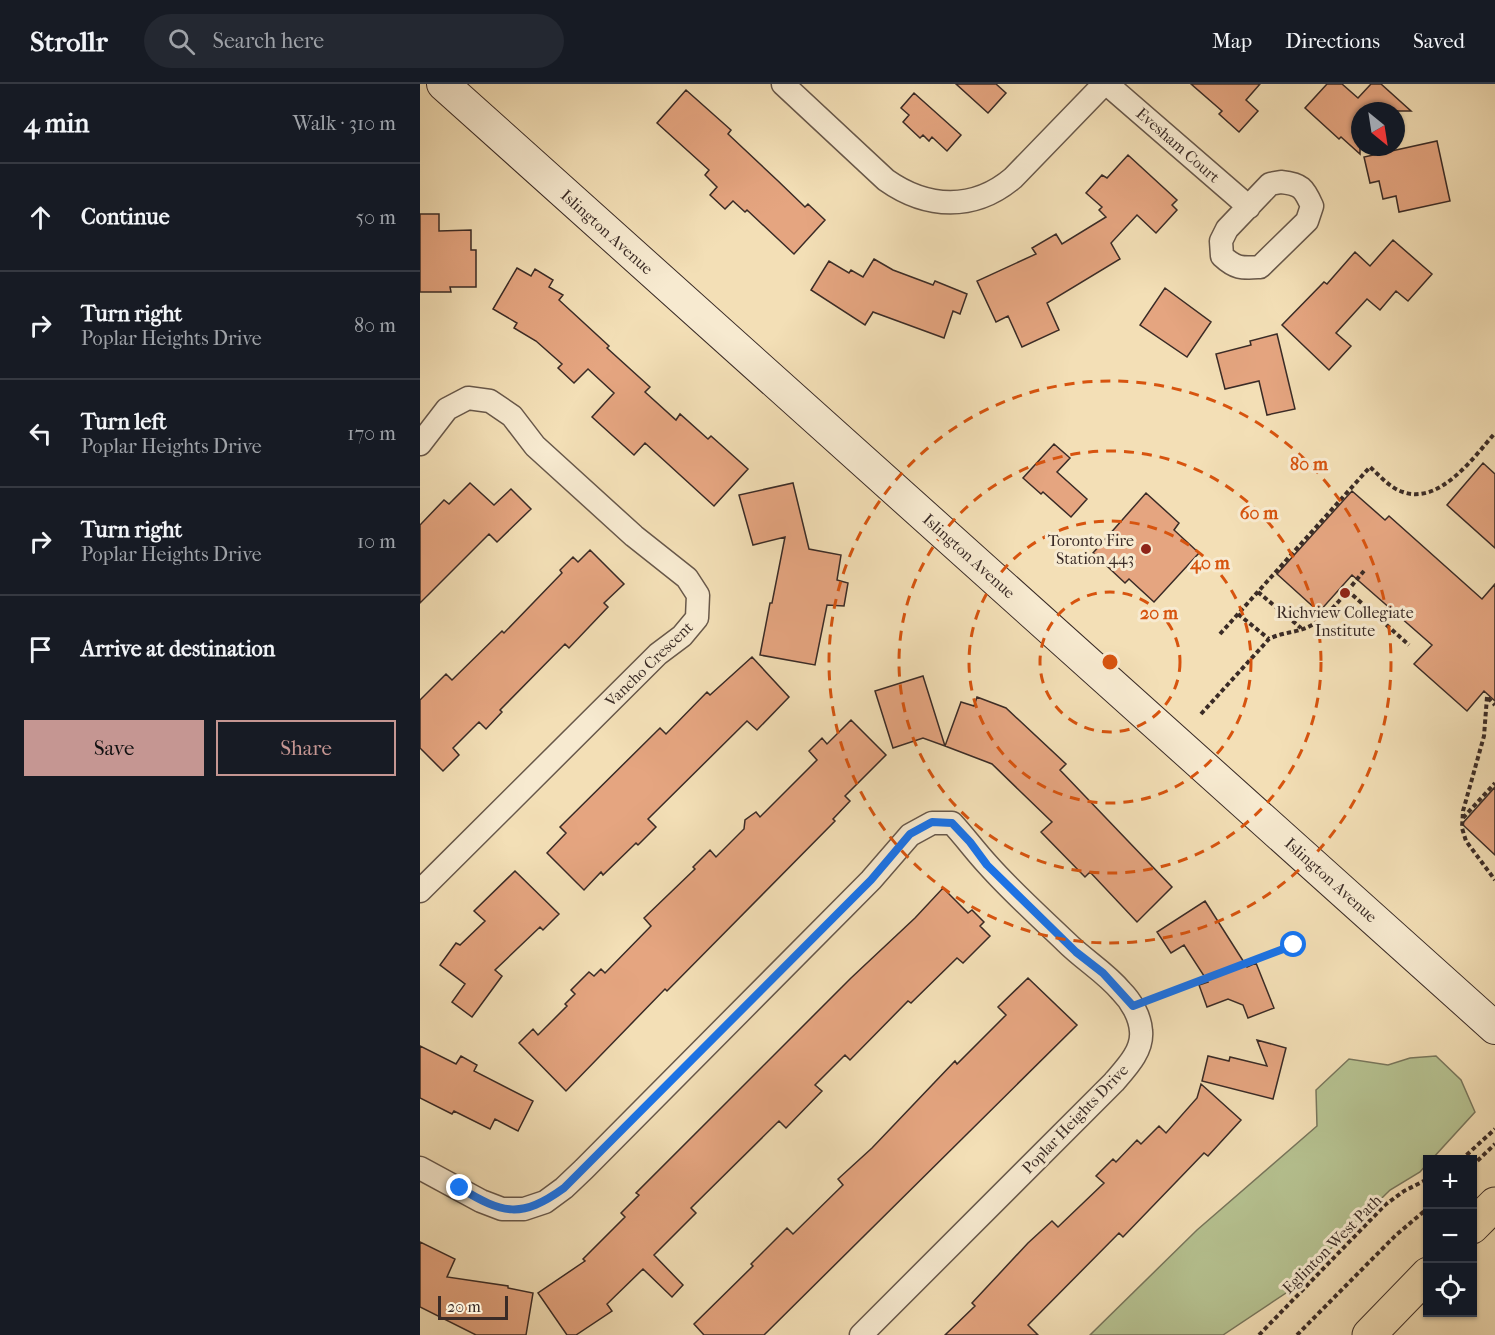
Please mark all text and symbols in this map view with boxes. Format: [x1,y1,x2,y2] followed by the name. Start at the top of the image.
[144,14,564,68] search box
[30,25,108,58] text: Strollr
[165,25,198,58] icon: search
[213,28,324,54] text: Search here
[1212,29,1252,53] text: Map
[1285,29,1380,53] text: Directions
[1413,29,1465,53] text: Saved
[1351,102,1405,156] north arrow
[1132,104,1224,187] street label: Evesham Court
[24,108,89,139] text: 4 min
[293,112,396,135] text: Walk · 310 m
[557,186,657,278] street label: Islington Avenue
[24,201,57,234] icon: ahead
[81,204,170,230] text: Continue
[355,206,396,229] text: 50 m
[81,301,182,327] text: Turn right
[24,309,57,342] icon: right
[354,314,396,337] text: 80 m
[81,327,262,350] text: Poplar Heights Drive
[81,409,167,435] text: Turn left
[24,417,57,450] icon: left
[347,422,396,445] text: 170 m
[81,435,262,458] text: Poplar Heights Drive
[1290,454,1329,475] text: 80 m
[1240,503,1279,524] text: 60 m
[919,510,1019,602] street label: Islington Avenue
[81,517,182,543] text: Turn right
[24,525,57,558] icon: right
[357,530,396,553] text: 10 m
[1048,531,1134,568] place label: Toronto Fire Station 443
[1139,542,1153,556] marker: Toronto Fire Station 443
[81,543,262,566] text: Poplar Heights Drive
[1189,553,1231,574] text: 40 m
[1338,586,1352,600] marker: Richview Collegiate Institute
[1140,603,1179,624] text: 20 m
[1276,603,1414,640] place label: Richview Collegiate Institute
[600,617,697,711] street label: Vancho Crescent
[24,633,57,666] icon: arrive
[81,636,275,662] text: Arrive at destination
[1100,652,1120,672] centre of rings
[24,720,204,776] button: Save
[216,720,396,776] button: Share
[1281,834,1381,926] street label: Islington Avenue
[1280,931,1306,957] route start
[1018,1060,1132,1178] street label: Poplar Heights Drive
[1423,1155,1477,1317] map controls
[1423,1155,1477,1209] button: +
[446,1174,472,1200] route end
[1279,1191,1385,1297] street label: Eglinton West Path
[1423,1209,1477,1263] button: −
[1423,1263,1477,1317] button: locate
[438,1293,508,1320] scale bar
[447,1297,481,1316] text: 20 m

